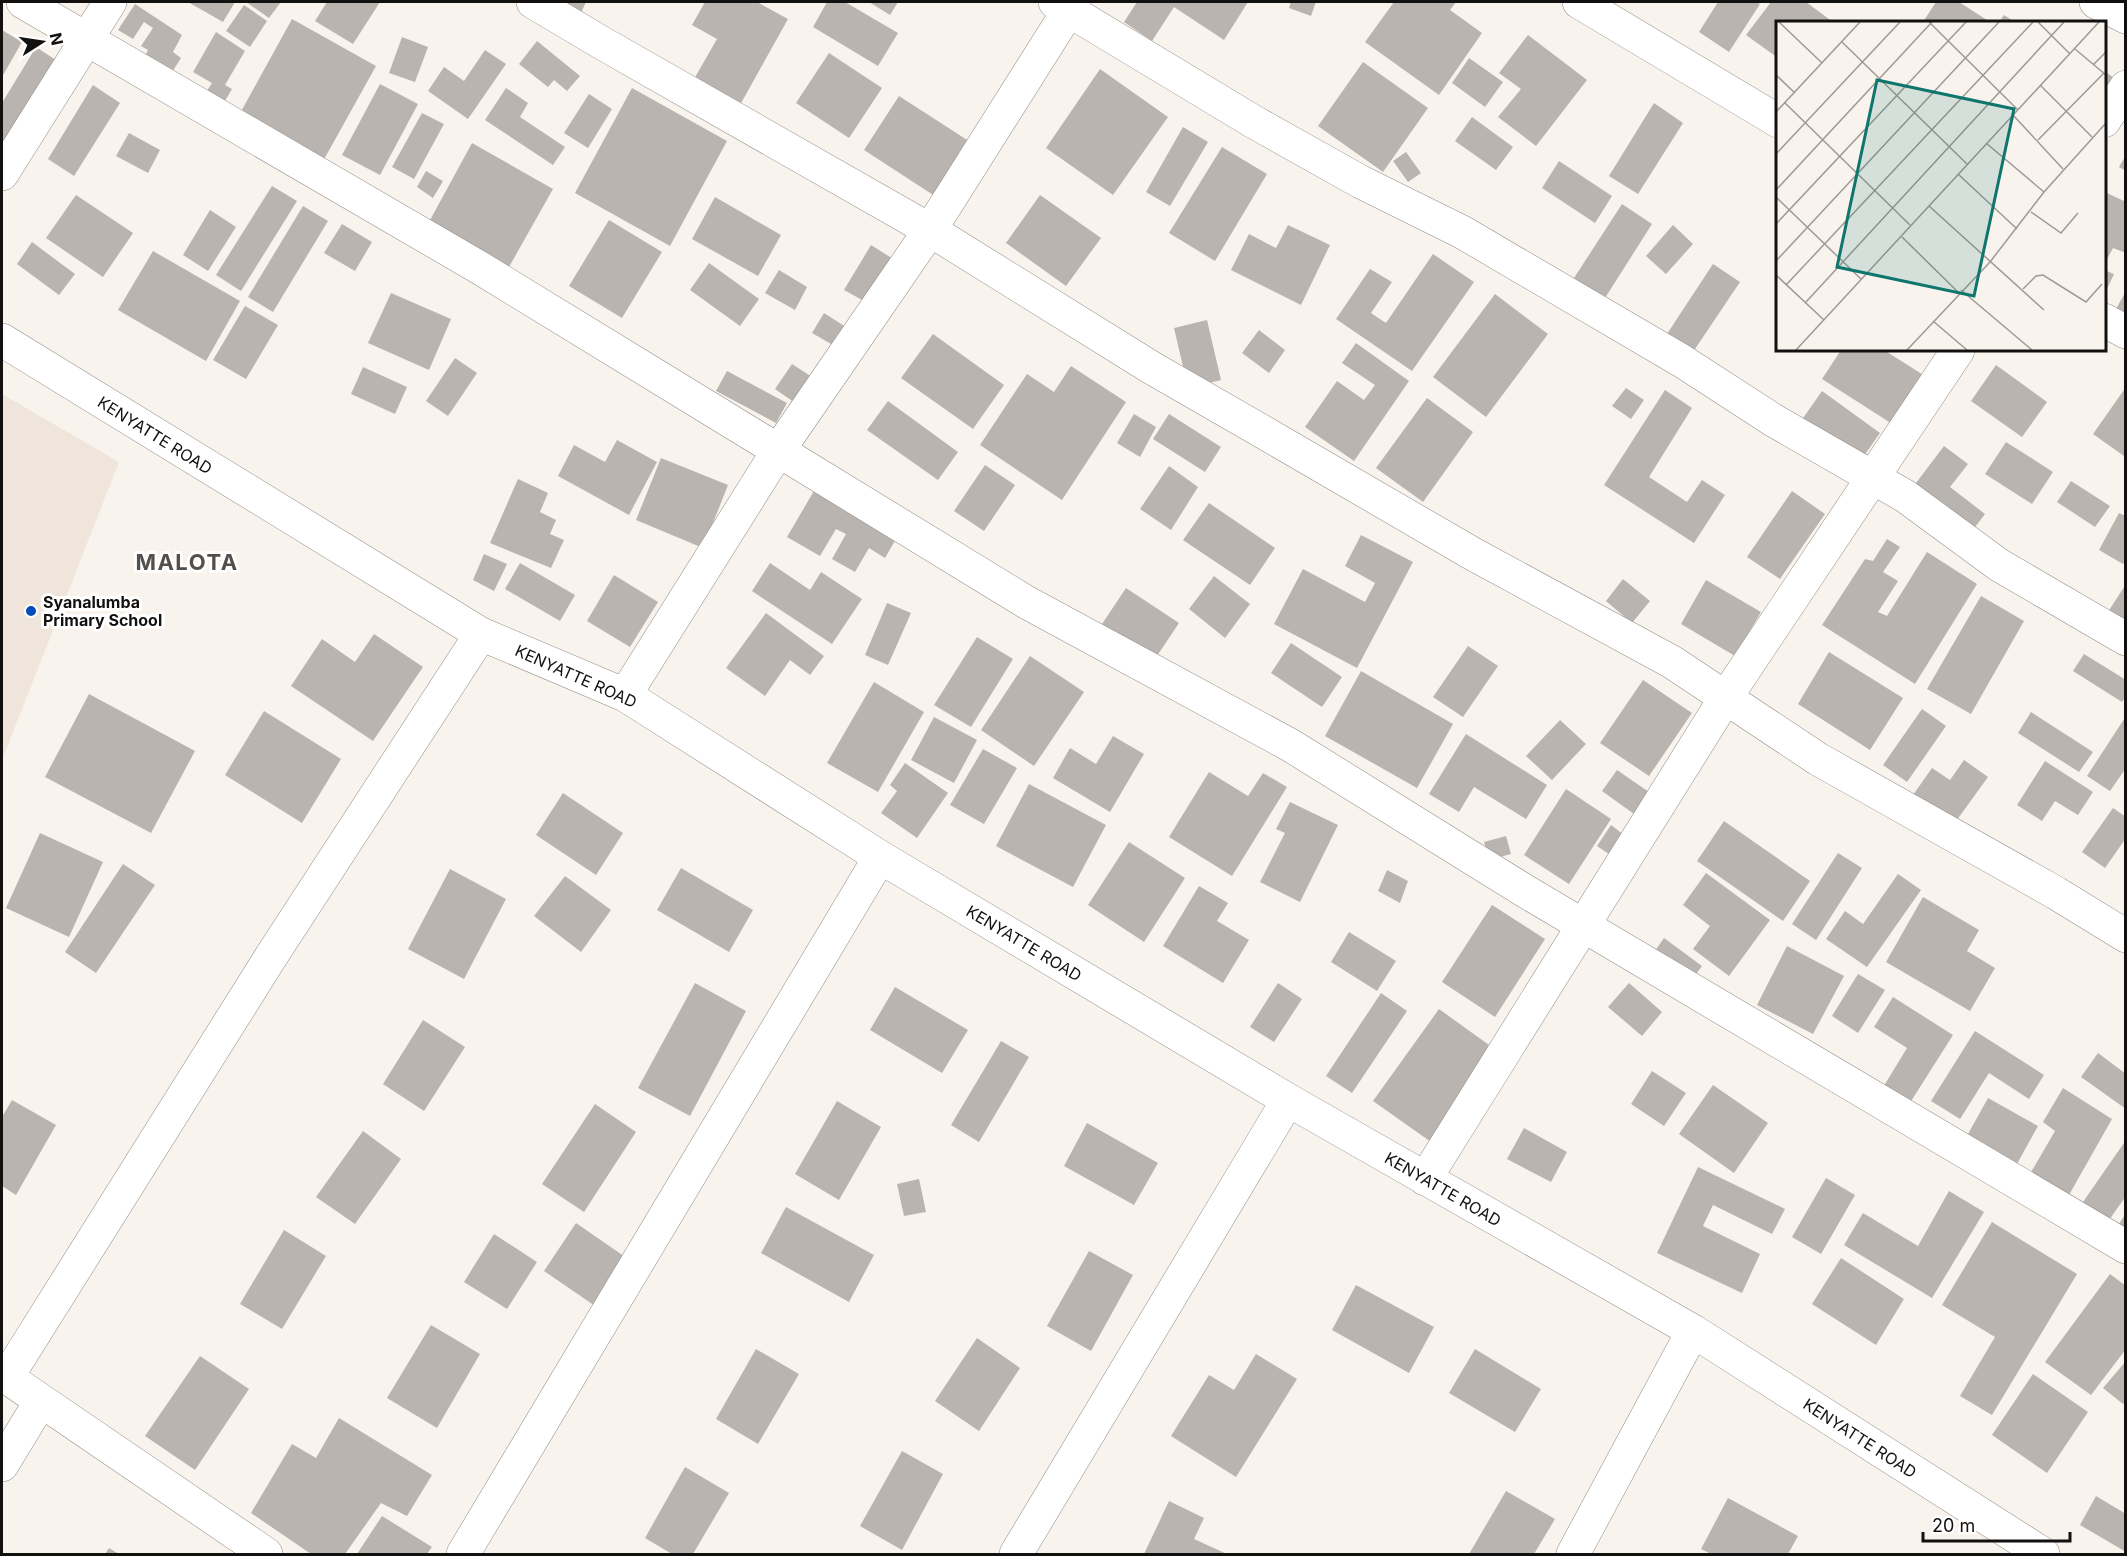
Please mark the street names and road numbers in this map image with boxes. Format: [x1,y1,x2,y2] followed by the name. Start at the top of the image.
[94,392,216,478] street label: KENYATTE ROAD
[512,640,640,712] street label: KENYATTE ROAD
[963,901,1085,985] street label: KENYATTE ROAD
[1381,1148,1505,1230] street label: KENYATTE ROAD
[1800,1394,1920,1482] street label: KENYATTE ROAD

